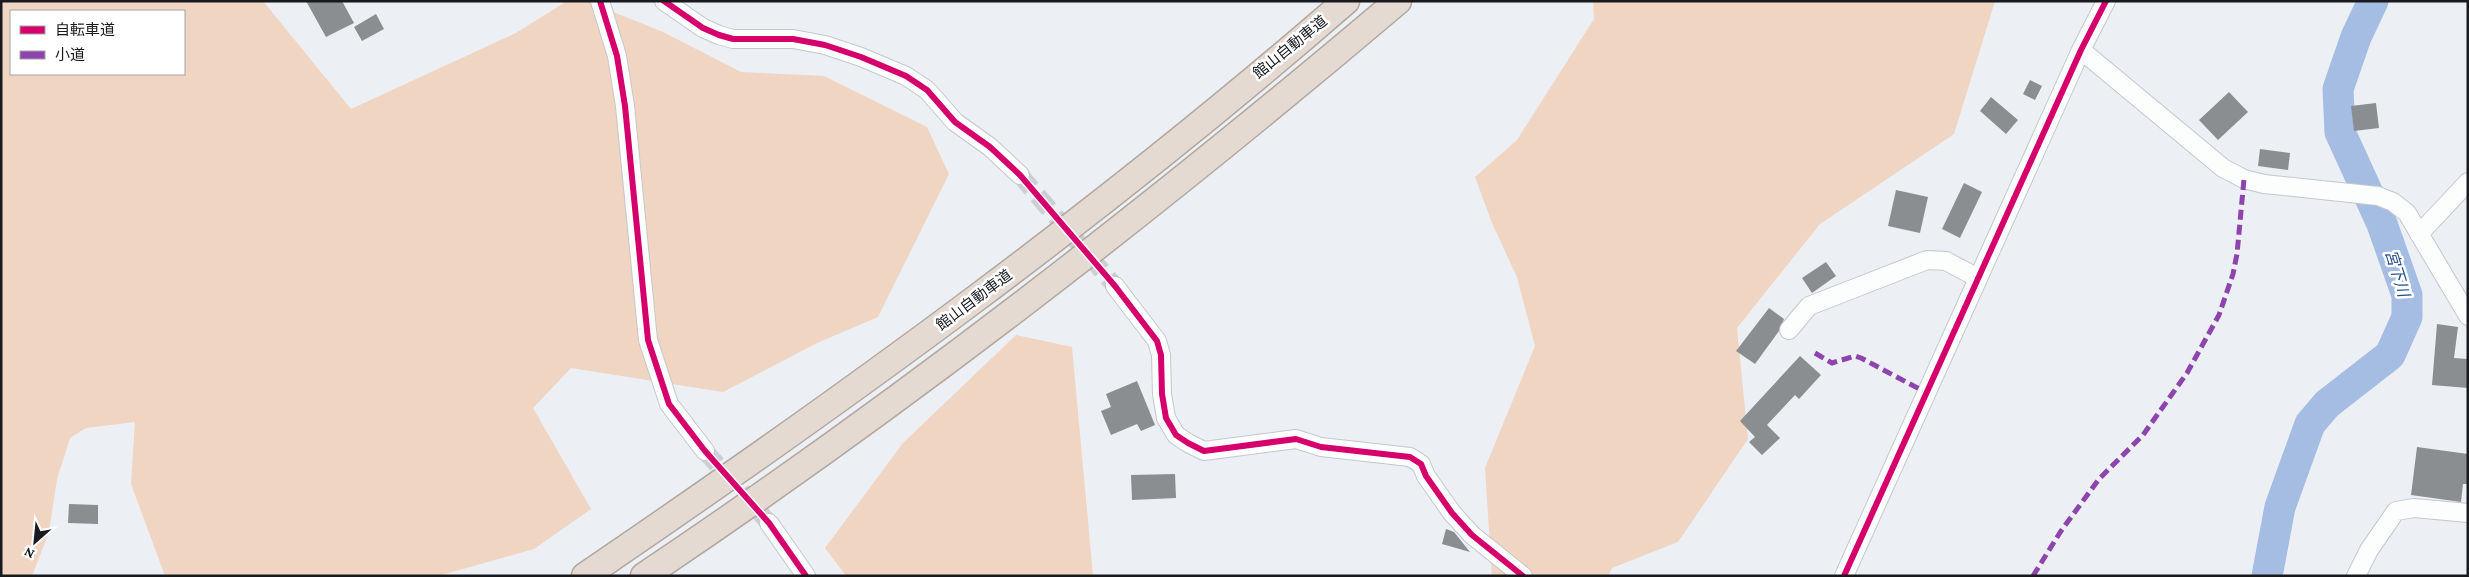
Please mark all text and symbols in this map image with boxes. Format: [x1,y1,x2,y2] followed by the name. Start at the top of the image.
[10,10,185,75] legend
[1250,12,1330,82] street label: 館山自動車道
[55,22,115,38] text: 自転車道
[55,47,85,63] text: 小道
[2382,248,2413,300] water label: 宮下川
[933,267,1015,333] street label: 館山自動車道
[10,517,60,567] north arrow
[21,544,37,563] text: N

